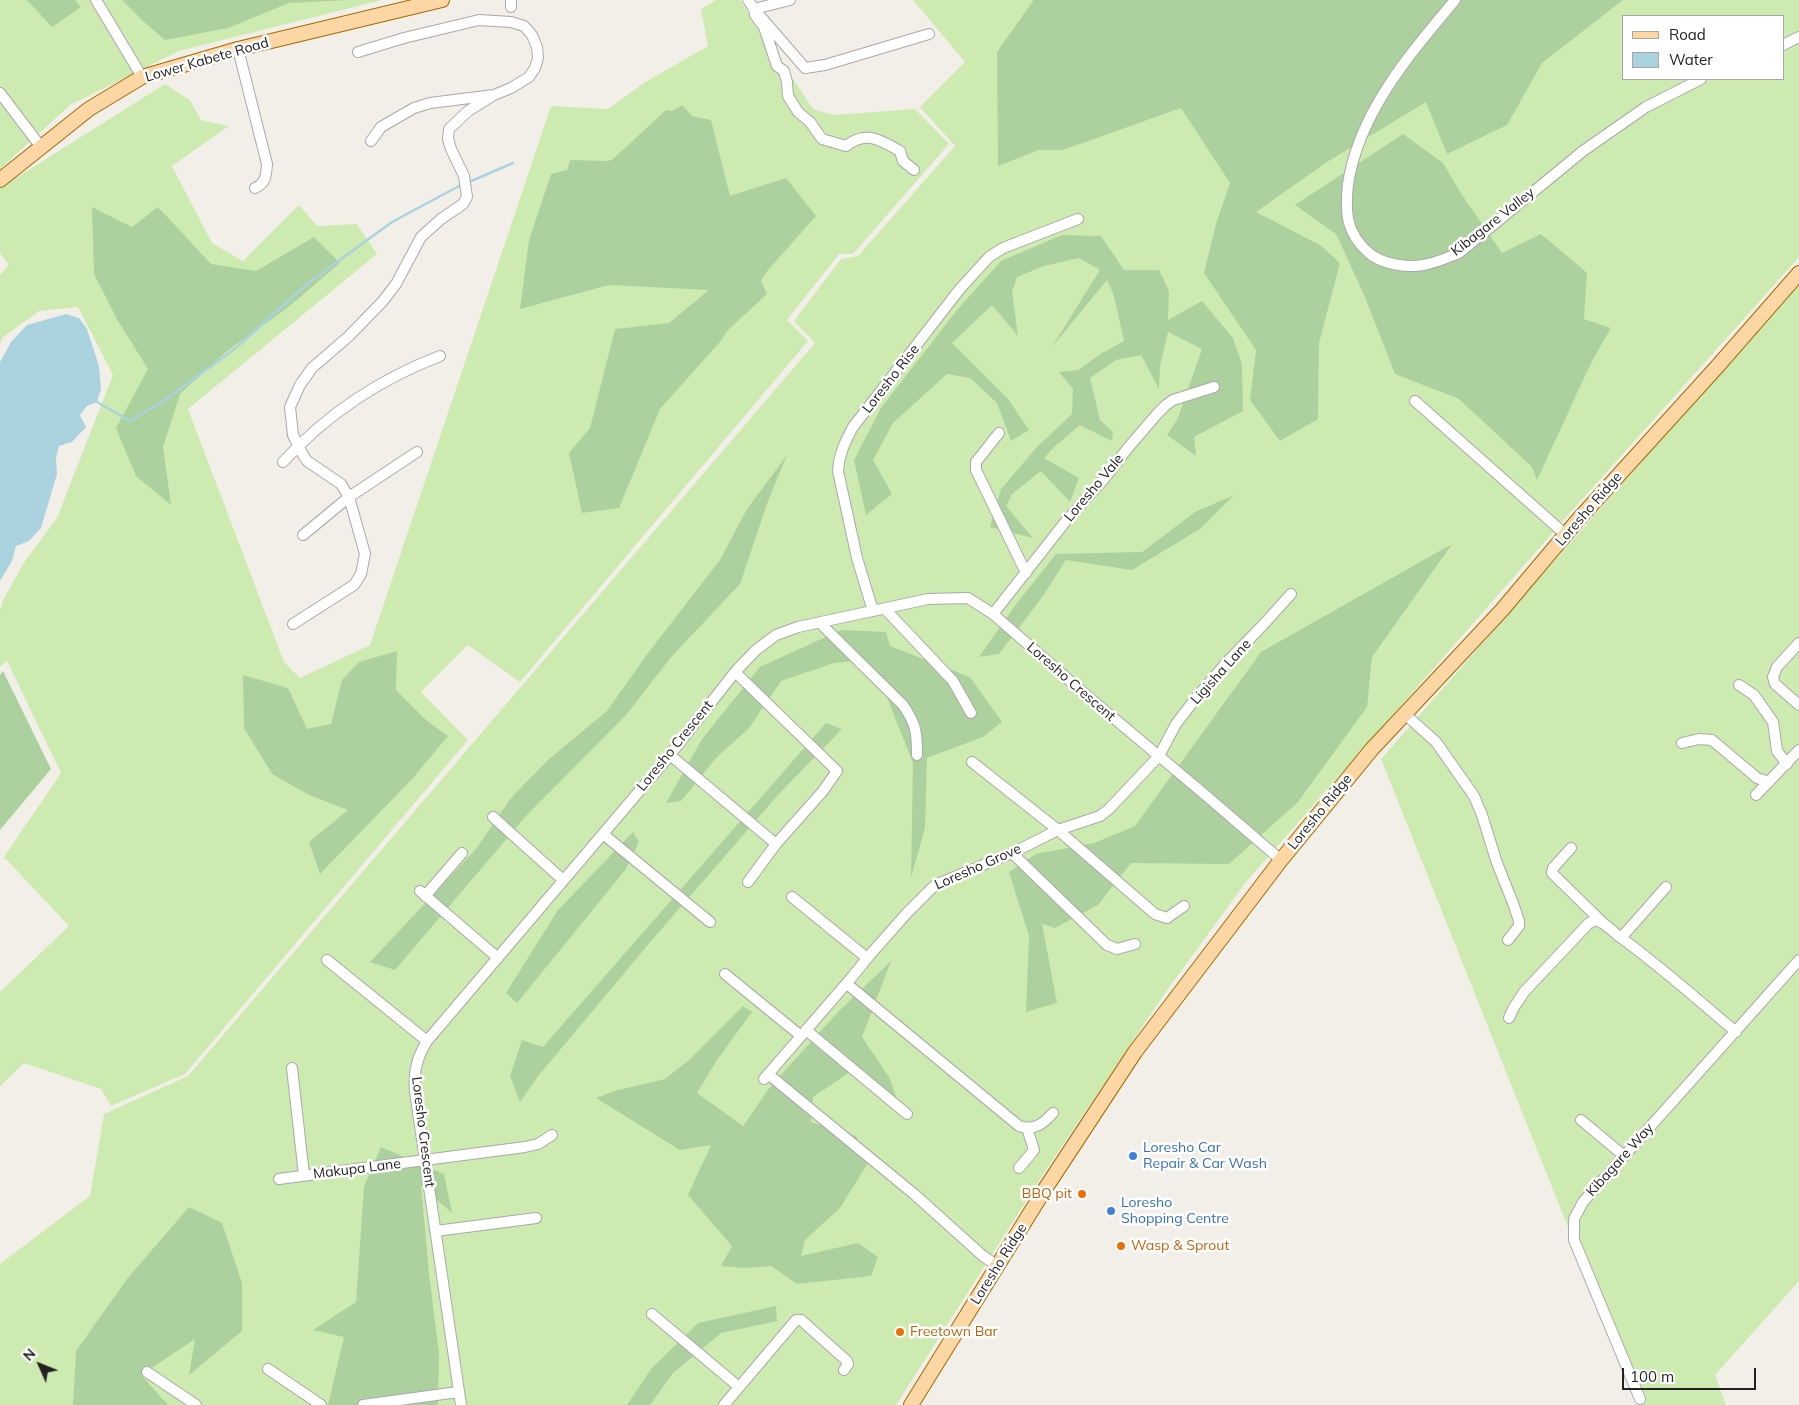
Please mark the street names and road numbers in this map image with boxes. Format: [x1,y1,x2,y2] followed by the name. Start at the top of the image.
[143,34,271,86] street label: Lower Kabete Road
[1448,184,1538,260] street label: Kibagare Valley
[859,341,923,417] street label: Loresho Rise
[1061,451,1127,525] street label: Loresho Vale
[1552,469,1626,549] street label: Loresho Ridge
[1187,636,1255,708] street label: Ligisha Lane
[1023,639,1119,725] street label: Loresho Crescent
[633,697,717,795] street label: Loresho Crescent
[1284,771,1356,853] street label: Loresho Ridge
[932,840,1024,894] street label: Loresho Grove
[408,1076,438,1188] street label: Loresho Crescent
[1583,1120,1657,1200] street label: Kibagare Way
[312,1155,402,1183] street label: Makupa Lane
[967,1220,1031,1308] street label: Loresho Ridge

